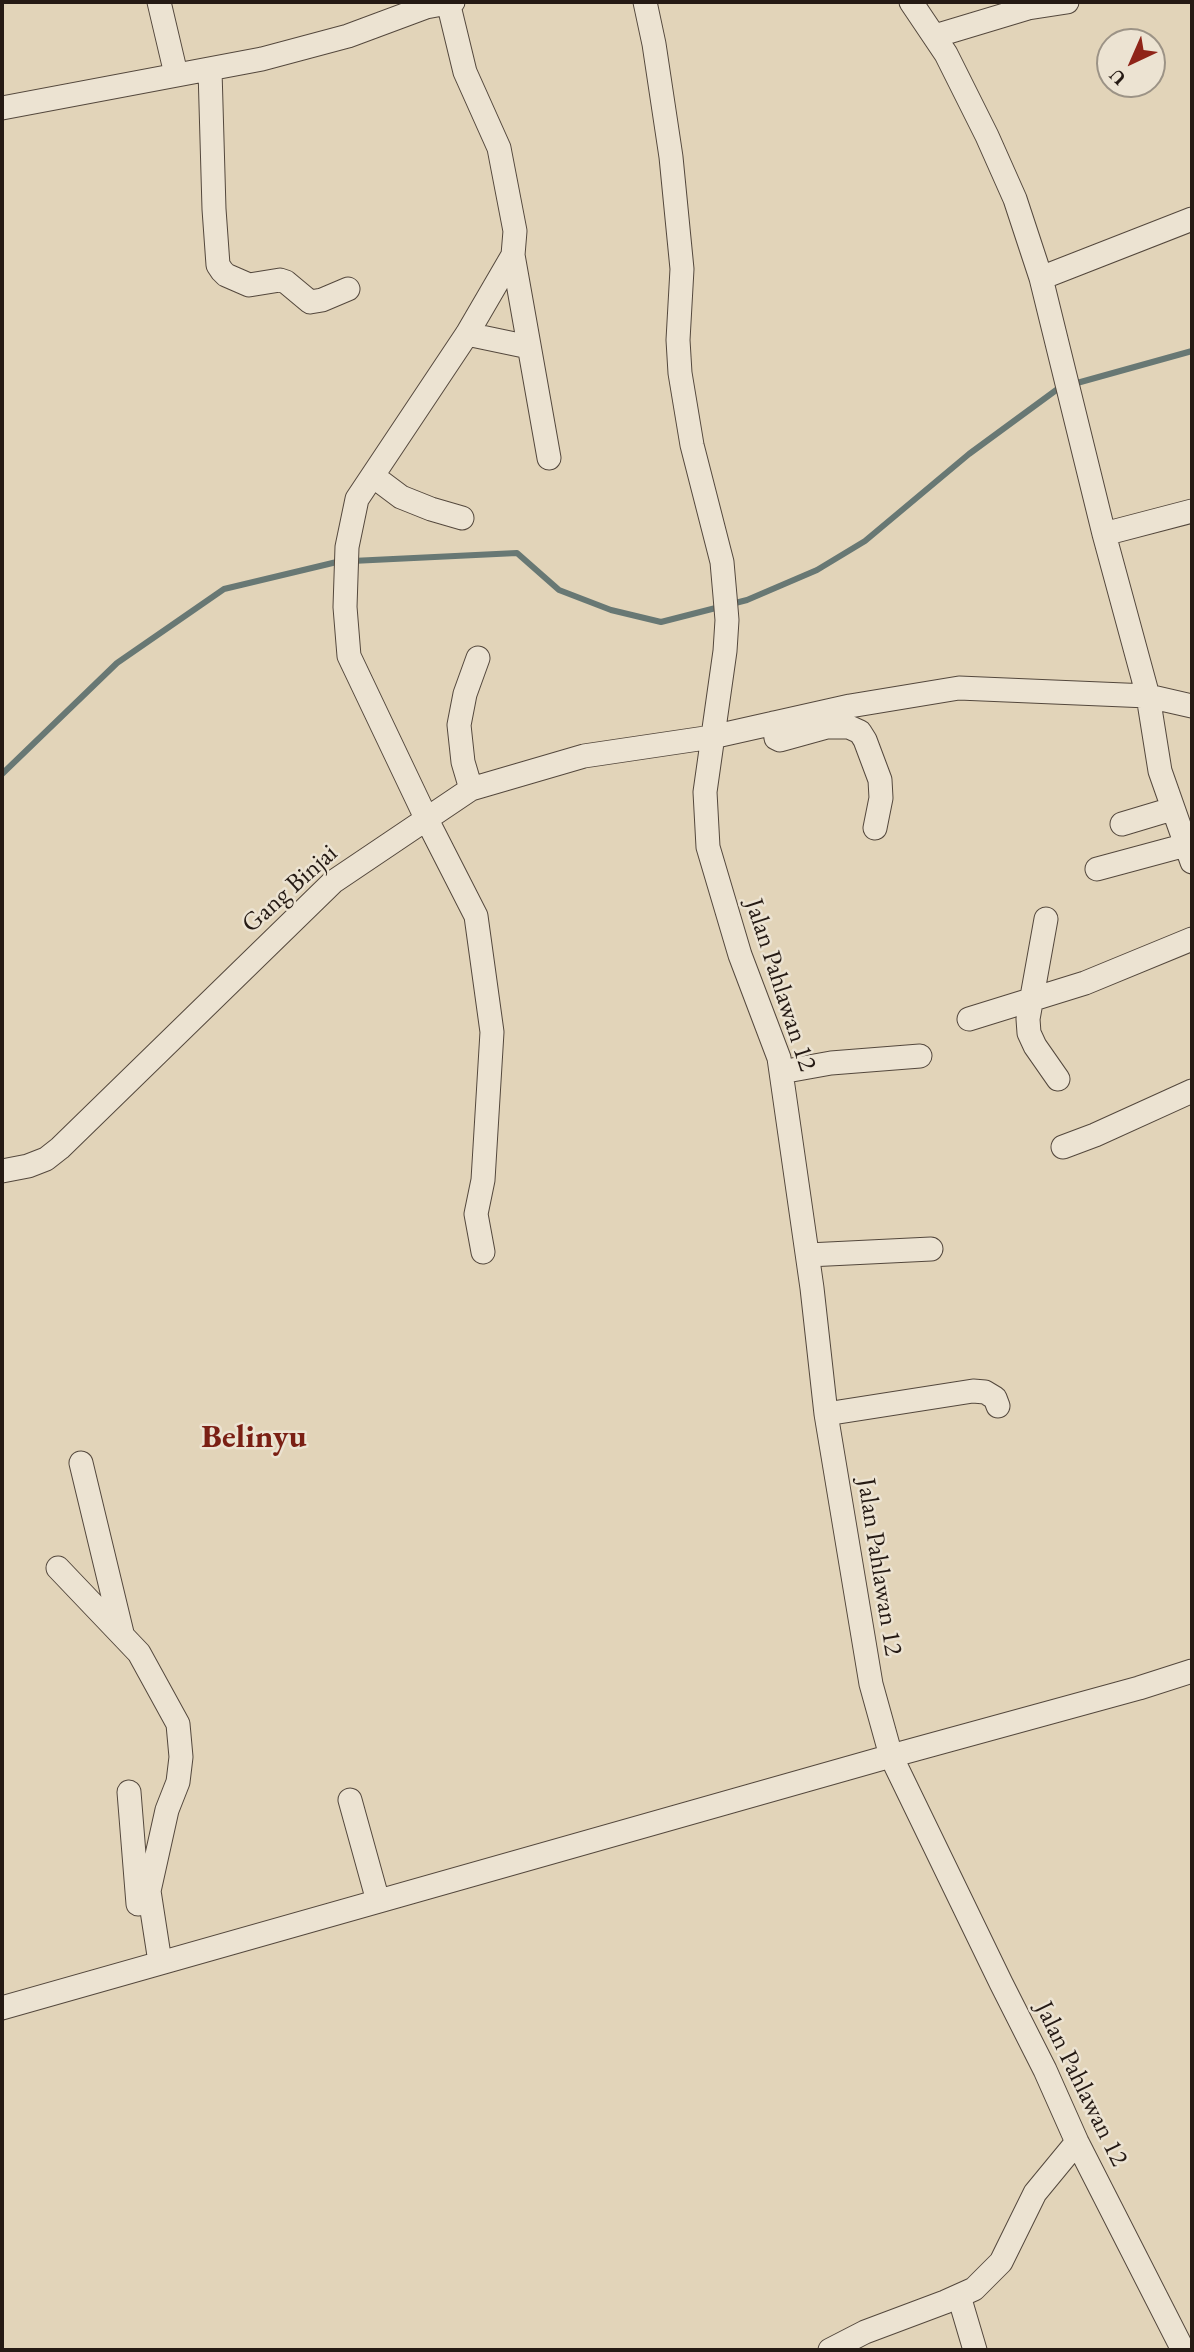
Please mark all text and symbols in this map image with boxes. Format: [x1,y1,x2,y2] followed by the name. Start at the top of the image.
[1096,28,1166,98] north arrow
[1104,63,1131,91] text: U
[236,838,344,940] street label: Gang Binjai
[737,895,823,1075] street label: Jalan Pahlawan 12
[201,1418,307,1458] district label: Belinyu
[850,1476,908,1658] street label: Jalan Pahlawan 12
[1028,1997,1134,2171] street label: Jalan Pahlawan 12

